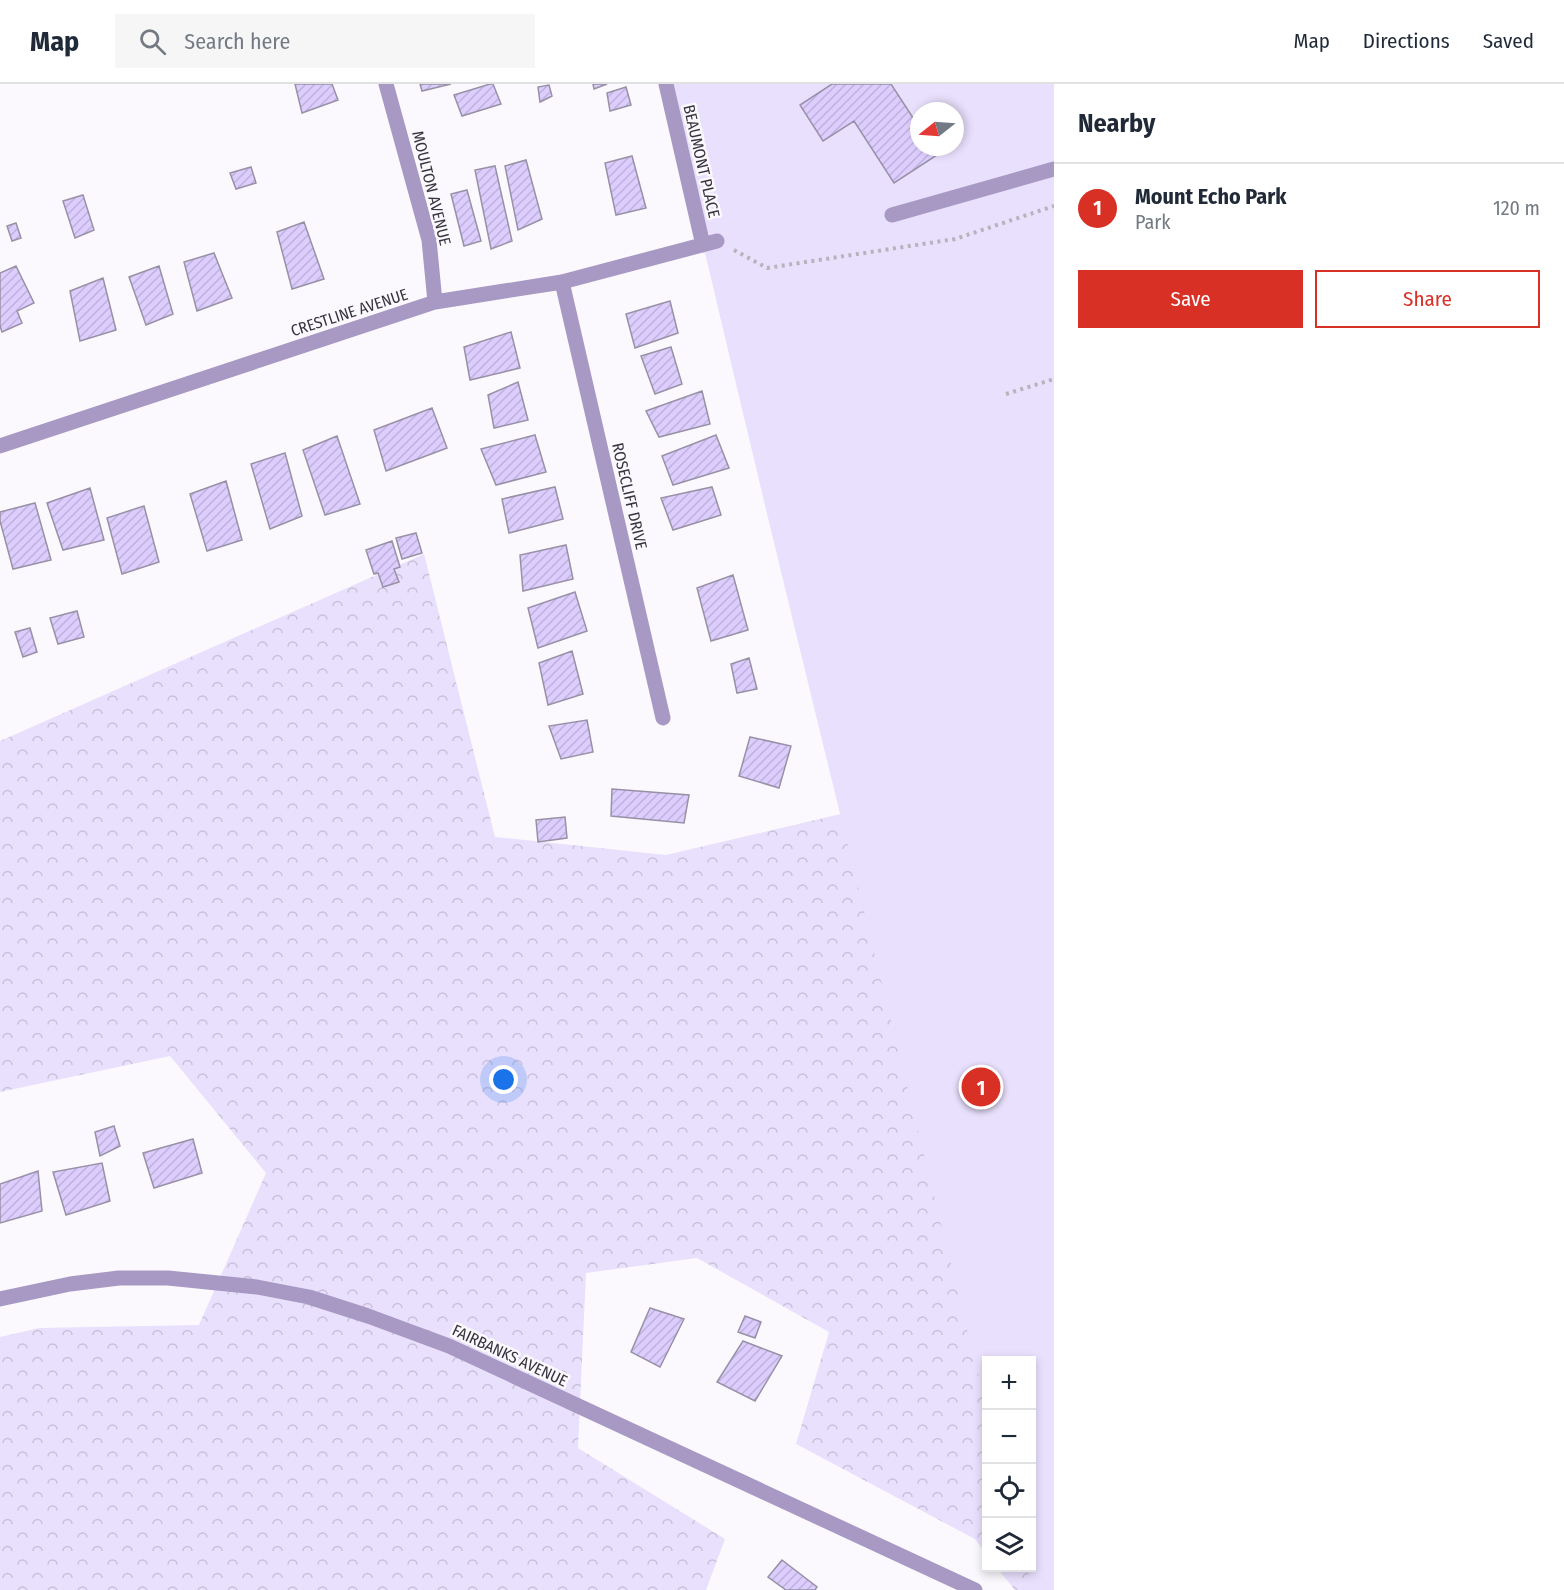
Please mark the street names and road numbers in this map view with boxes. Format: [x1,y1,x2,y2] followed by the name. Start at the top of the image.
[679,103,724,219] street label: BEAUMONT PLACE
[408,129,455,247] street label: MOULTON AVENUE
[288,285,410,340] street label: CRESTLINE AVENUE
[608,441,651,551] street label: ROSECLIFF DRIVE
[449,1320,570,1390] street label: FAIRBANKS AVENUE

